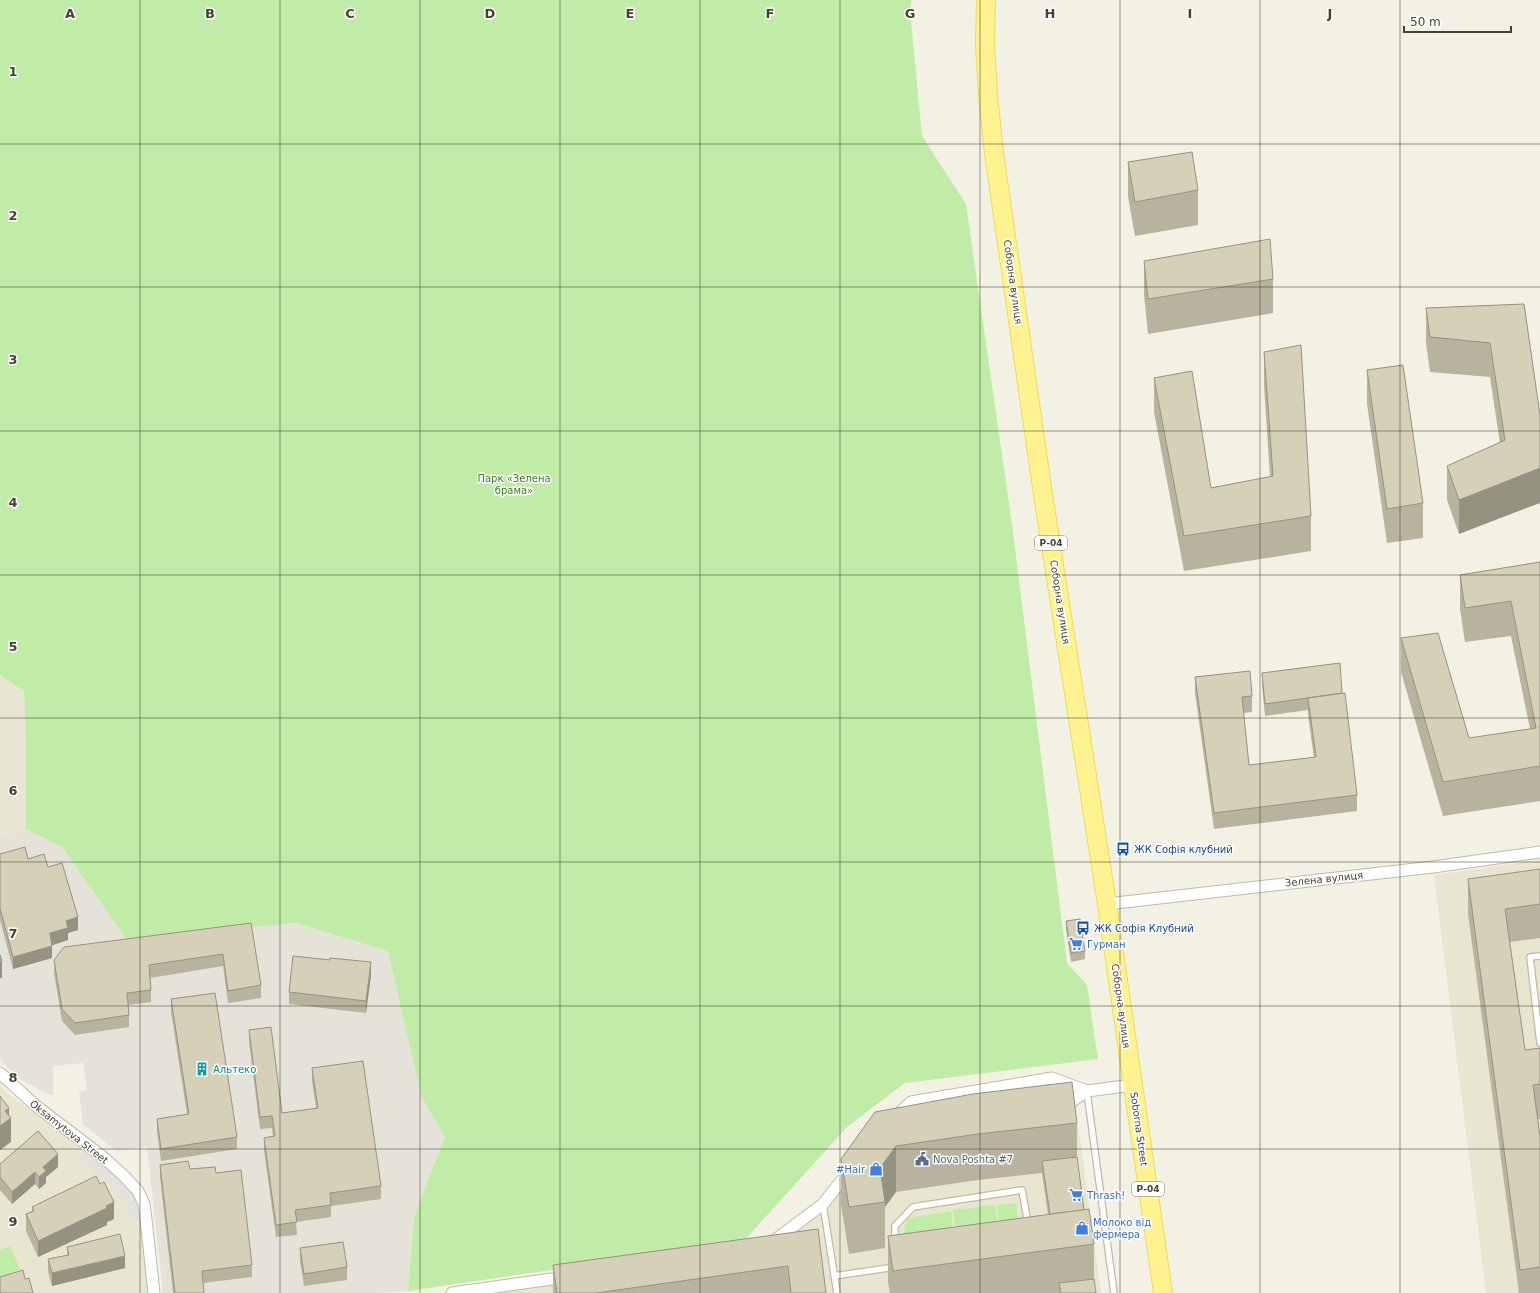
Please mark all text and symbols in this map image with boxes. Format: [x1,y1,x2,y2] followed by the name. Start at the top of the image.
[65,6,75,21] text: A
[205,6,215,21] text: B
[345,6,355,21] text: C
[485,6,496,21] text: D
[626,6,634,21] text: E
[766,6,774,21] text: F
[905,6,915,21] text: G
[1045,6,1055,21] text: H
[1188,6,1192,21] text: I
[1327,6,1332,21] text: J
[1404,8,1511,34] scale bar
[1410,15,1441,29] text: 50 m
[8,64,18,79] text: 1
[8,208,18,223] text: 2
[1002,239,1024,325] street label: Соборна вулиця
[8,352,18,367] text: 3
[477,473,551,496] park label: Парк «Зелена брама»
[8,495,18,510] text: 4
[1035,536,1067,550] road number: Р-04
[1048,559,1072,645] street label: Соборна вулиця
[8,639,18,654] text: 5
[8,783,18,798] text: 6
[1115,841,1131,857] bus stop icon: ЖК Софія клубний
[1134,844,1233,855] place label: ЖК Софія клубний
[1284,869,1364,889] street label: Зелена вулиця
[1075,920,1091,936] bus stop icon: ЖК Софія Клубний
[1094,923,1194,934] place label: ЖК Софія Клубний
[8,926,18,941] text: 7
[1068,936,1084,952] supermarket icon: Гурман
[1087,939,1126,950] place label: Гурман
[1110,963,1132,1049] street label: Соборна вулиця
[194,1061,210,1077] building icon: Альтеко
[213,1064,256,1075] place label: Альтеко
[8,1070,18,1085] text: 8
[1128,1091,1150,1167] street label: Soborna Street
[28,1098,110,1166] street label: Oksamytova Street
[914,1151,930,1167] public building icon: Nova Poshta #7
[933,1154,1013,1165] place label: Nova Poshta #7
[868,1161,884,1177] shop icon: #Hair
[836,1164,866,1175] place label: #Hair
[1132,1182,1164,1196] road number: Р-04
[1068,1187,1084,1203] supermarket icon: Thrash!
[1086,1190,1125,1201] place label: Thrash!
[8,1214,18,1229] text: 9
[1093,1217,1151,1240] place label: Молоко від фермера
[1074,1220,1090,1236] shop icon: Молоко від фермера

